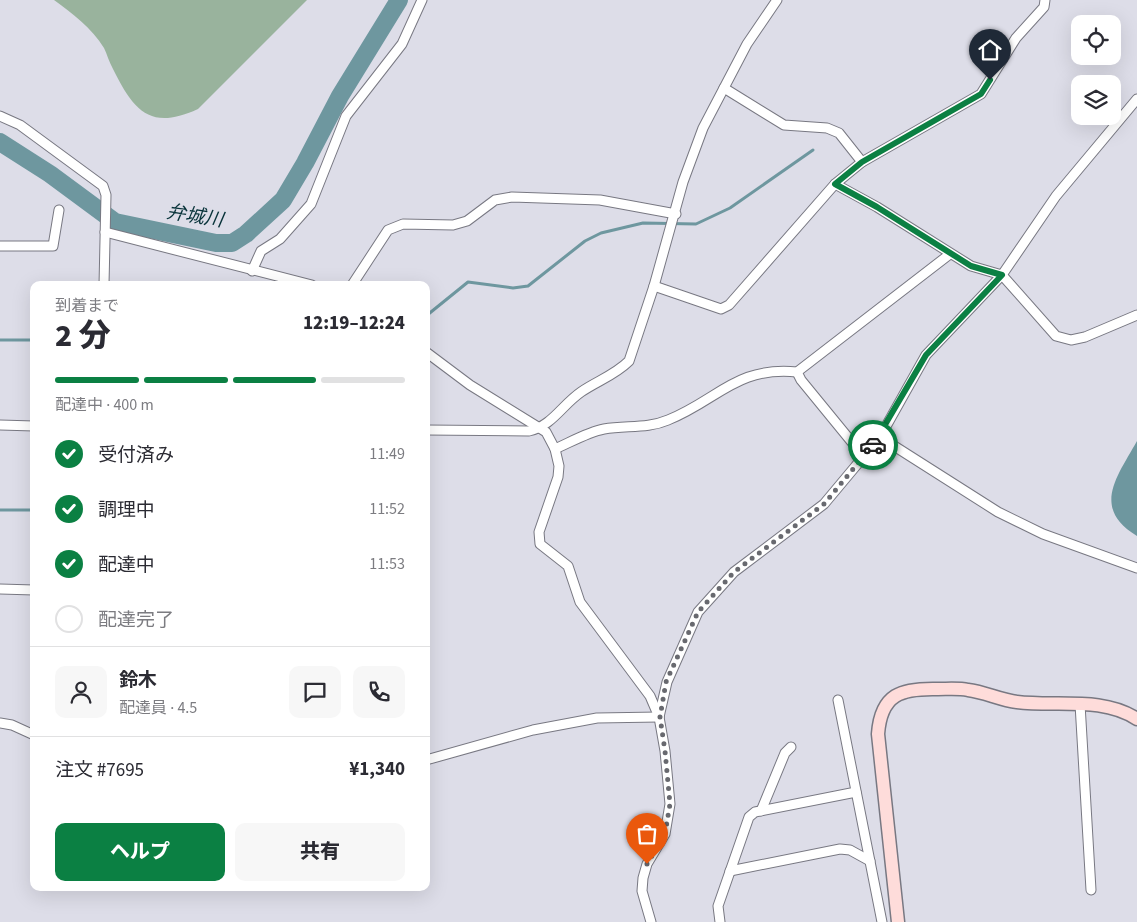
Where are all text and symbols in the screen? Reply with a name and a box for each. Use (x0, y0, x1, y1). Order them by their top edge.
map controls (1071, 15, 1121, 125)
button: locate (1071, 15, 1121, 65)
pin (969, 29, 1011, 80)
icon: home (976, 36, 1004, 64)
button: layers (1071, 75, 1121, 125)
water label: 弁城川 (164, 199, 227, 235)
text: 到着まで (55, 295, 119, 317)
text: 12:19–12:24 (303, 310, 405, 337)
text: 2 分 (55, 313, 111, 359)
text: 配達中 · 400 m (55, 394, 154, 416)
courier (848, 420, 898, 470)
icon: car (859, 431, 887, 459)
icon: check (55, 440, 83, 468)
text: 受付済み (98, 442, 174, 469)
text: 11:49 (369, 443, 405, 465)
icon: check (55, 495, 83, 523)
text: 調理中 (98, 497, 155, 524)
text: 11:52 (369, 498, 405, 520)
icon: check (55, 550, 83, 578)
text: 配達中 (98, 552, 155, 579)
text: 11:53 (369, 553, 405, 575)
text: 配達完了 (98, 607, 174, 634)
button: person (55, 666, 107, 718)
button: chat (289, 666, 341, 718)
button: phone (353, 666, 405, 718)
text: 鈴木 (119, 667, 157, 694)
text: 配達員 · 4.5 (119, 697, 197, 719)
text: ¥1,340 (349, 756, 405, 783)
text: 注文 #7695 (55, 757, 144, 784)
pin (626, 813, 668, 864)
icon: bag (633, 820, 661, 848)
button: ヘルプ (55, 823, 225, 881)
button: 共有 (235, 823, 405, 881)

